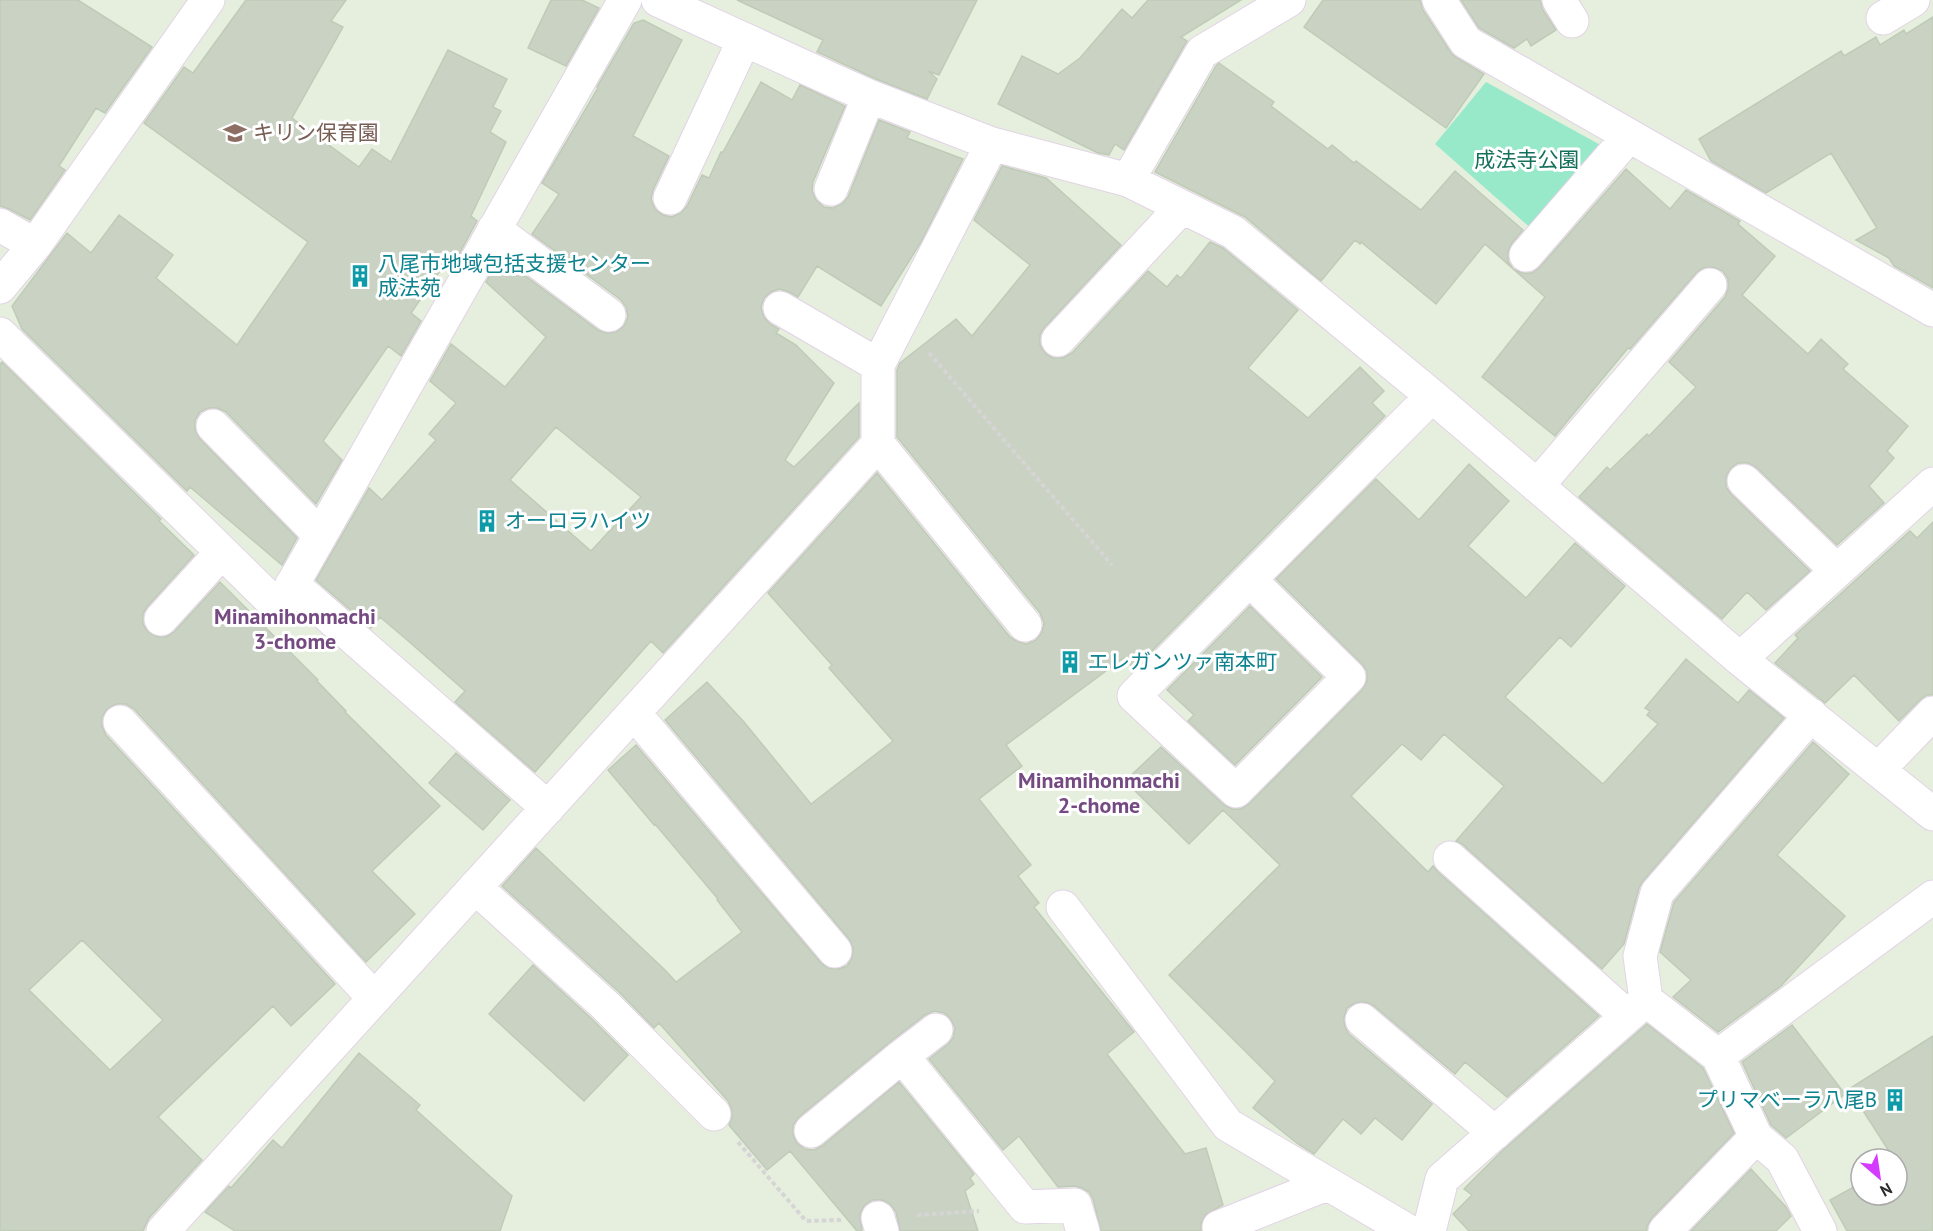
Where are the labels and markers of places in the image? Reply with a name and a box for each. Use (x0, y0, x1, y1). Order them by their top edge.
place label: キリン保育園 (253, 119, 379, 146)
school or university icon: キリン保育園 (222, 120, 248, 146)
place label: 八尾市地域包括支援センター 成法苑 (378, 250, 651, 301)
building icon: 八尾市地域包括支援センター 成法苑 (347, 263, 373, 289)
place label: オーロラハイツ (505, 507, 651, 534)
building icon: オーロラハイツ (474, 508, 500, 534)
place label: エレガンツァ南本町 (1088, 648, 1277, 675)
building icon: エレガンツァ南本町 (1057, 649, 1083, 675)
place label: プリマベーラ八尾B (1697, 1086, 1877, 1113)
building icon: プリマベーラ八尾B (1882, 1087, 1908, 1113)

